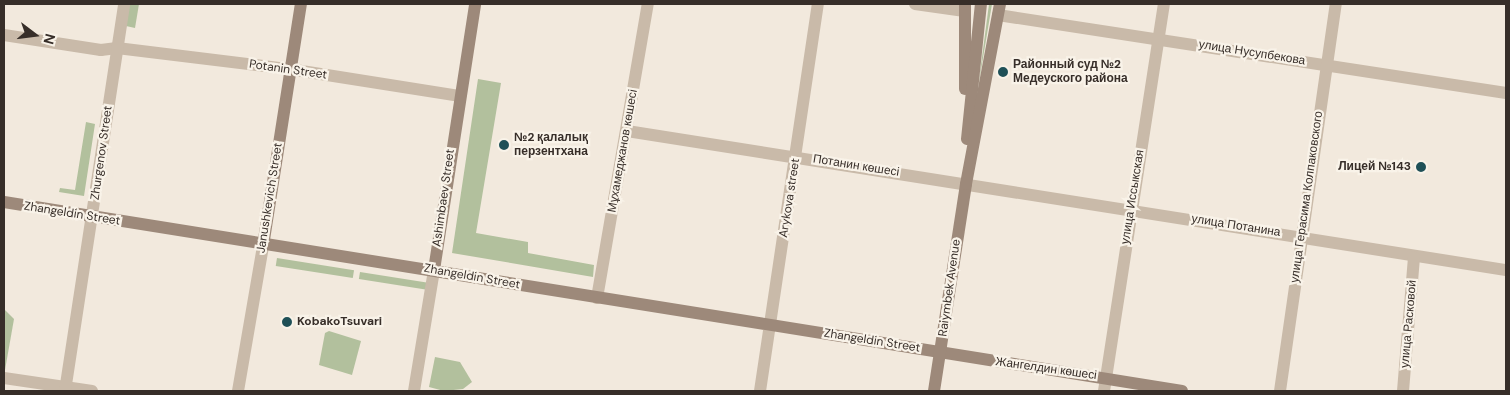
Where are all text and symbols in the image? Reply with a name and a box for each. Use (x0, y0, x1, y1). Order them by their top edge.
north arrow (10, 10, 60, 60)
text: N (39, 32, 60, 46)
street label: улица Нусупбекова (1198, 37, 1306, 69)
street label: Potanin Street (248, 57, 328, 83)
place label: Районный суд №2 Медеуского района (1013, 58, 1128, 86)
marker: Районный суд №2 Медеуского района (997, 66, 1009, 78)
street label: Мұхамеджанов көшесі (605, 88, 641, 214)
street label: Zhurgenov Street (88, 105, 116, 201)
street label: улица Герасима Колпаковского (1288, 110, 1326, 284)
place label: №2 қалалық перзентхана (514, 131, 588, 159)
marker: №2 қалалық перзентхана (498, 139, 510, 151)
street label: Janushkevich Street (254, 142, 286, 254)
street label: Ashimbaev Street (430, 148, 458, 248)
street label: улица Иссыкская (1118, 149, 1148, 245)
street label: Потанин көшесі (812, 152, 900, 180)
street label: Arykova street (777, 157, 803, 239)
place label: Лицей №143 (1338, 160, 1411, 174)
marker: Лицей №143 (1415, 161, 1427, 173)
street label: Zhangeldin Street (23, 199, 121, 229)
street label: улица Потанина (1190, 212, 1282, 240)
street label: Raiymbek Avenue (936, 238, 964, 338)
street label: Zhangeldin Street (423, 261, 521, 293)
street label: улица Расковой (1398, 279, 1420, 369)
place label: KobakoTsuvari (297, 315, 382, 329)
marker: KobakoTsuvari (281, 316, 293, 328)
street label: Zhangeldin Street (823, 326, 921, 356)
street label: Жангелдин көшесі (994, 355, 1098, 383)

